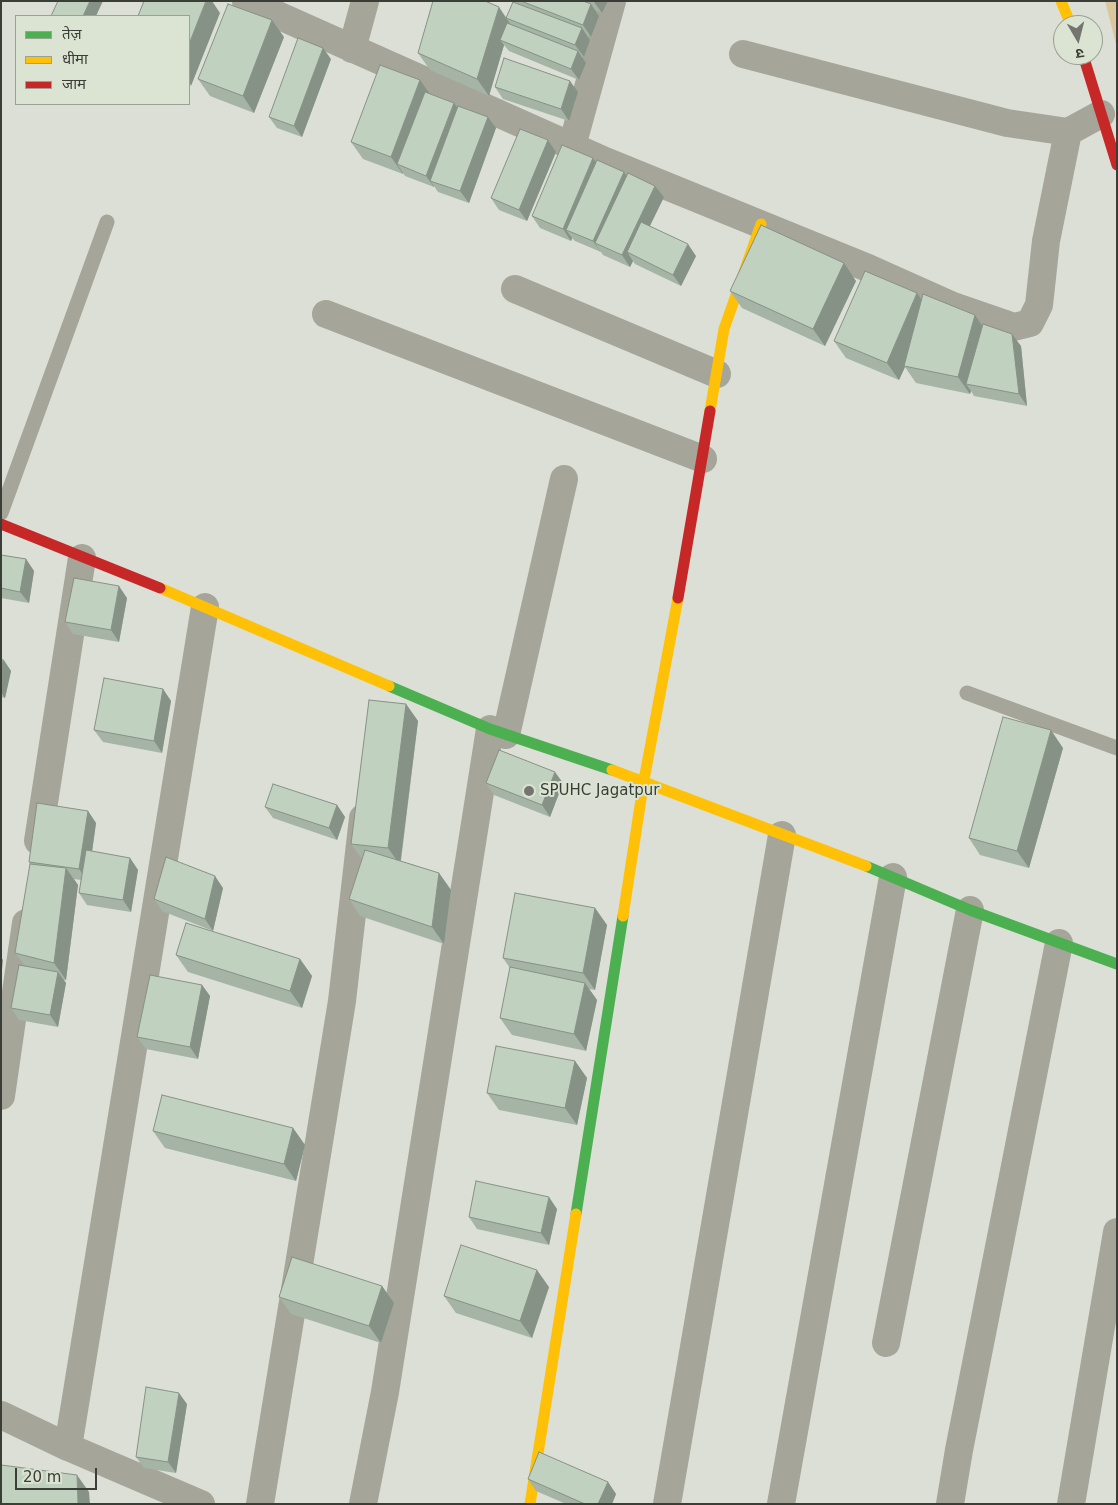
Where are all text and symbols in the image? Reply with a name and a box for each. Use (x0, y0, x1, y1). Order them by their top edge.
legend (15, 15, 190, 105)
north arrow (1053, 15, 1103, 65)
text: तेज़ (62, 25, 82, 43)
text: उ (1075, 45, 1085, 62)
text: धीमा (62, 50, 88, 68)
text: जाम (62, 75, 86, 93)
place label: SPUHC Jagatpur (540, 782, 659, 800)
marker: SPUHC Jagatpur (522, 784, 536, 798)
scale bar (18, 1458, 100, 1490)
text: 20 m (23, 1468, 61, 1486)

